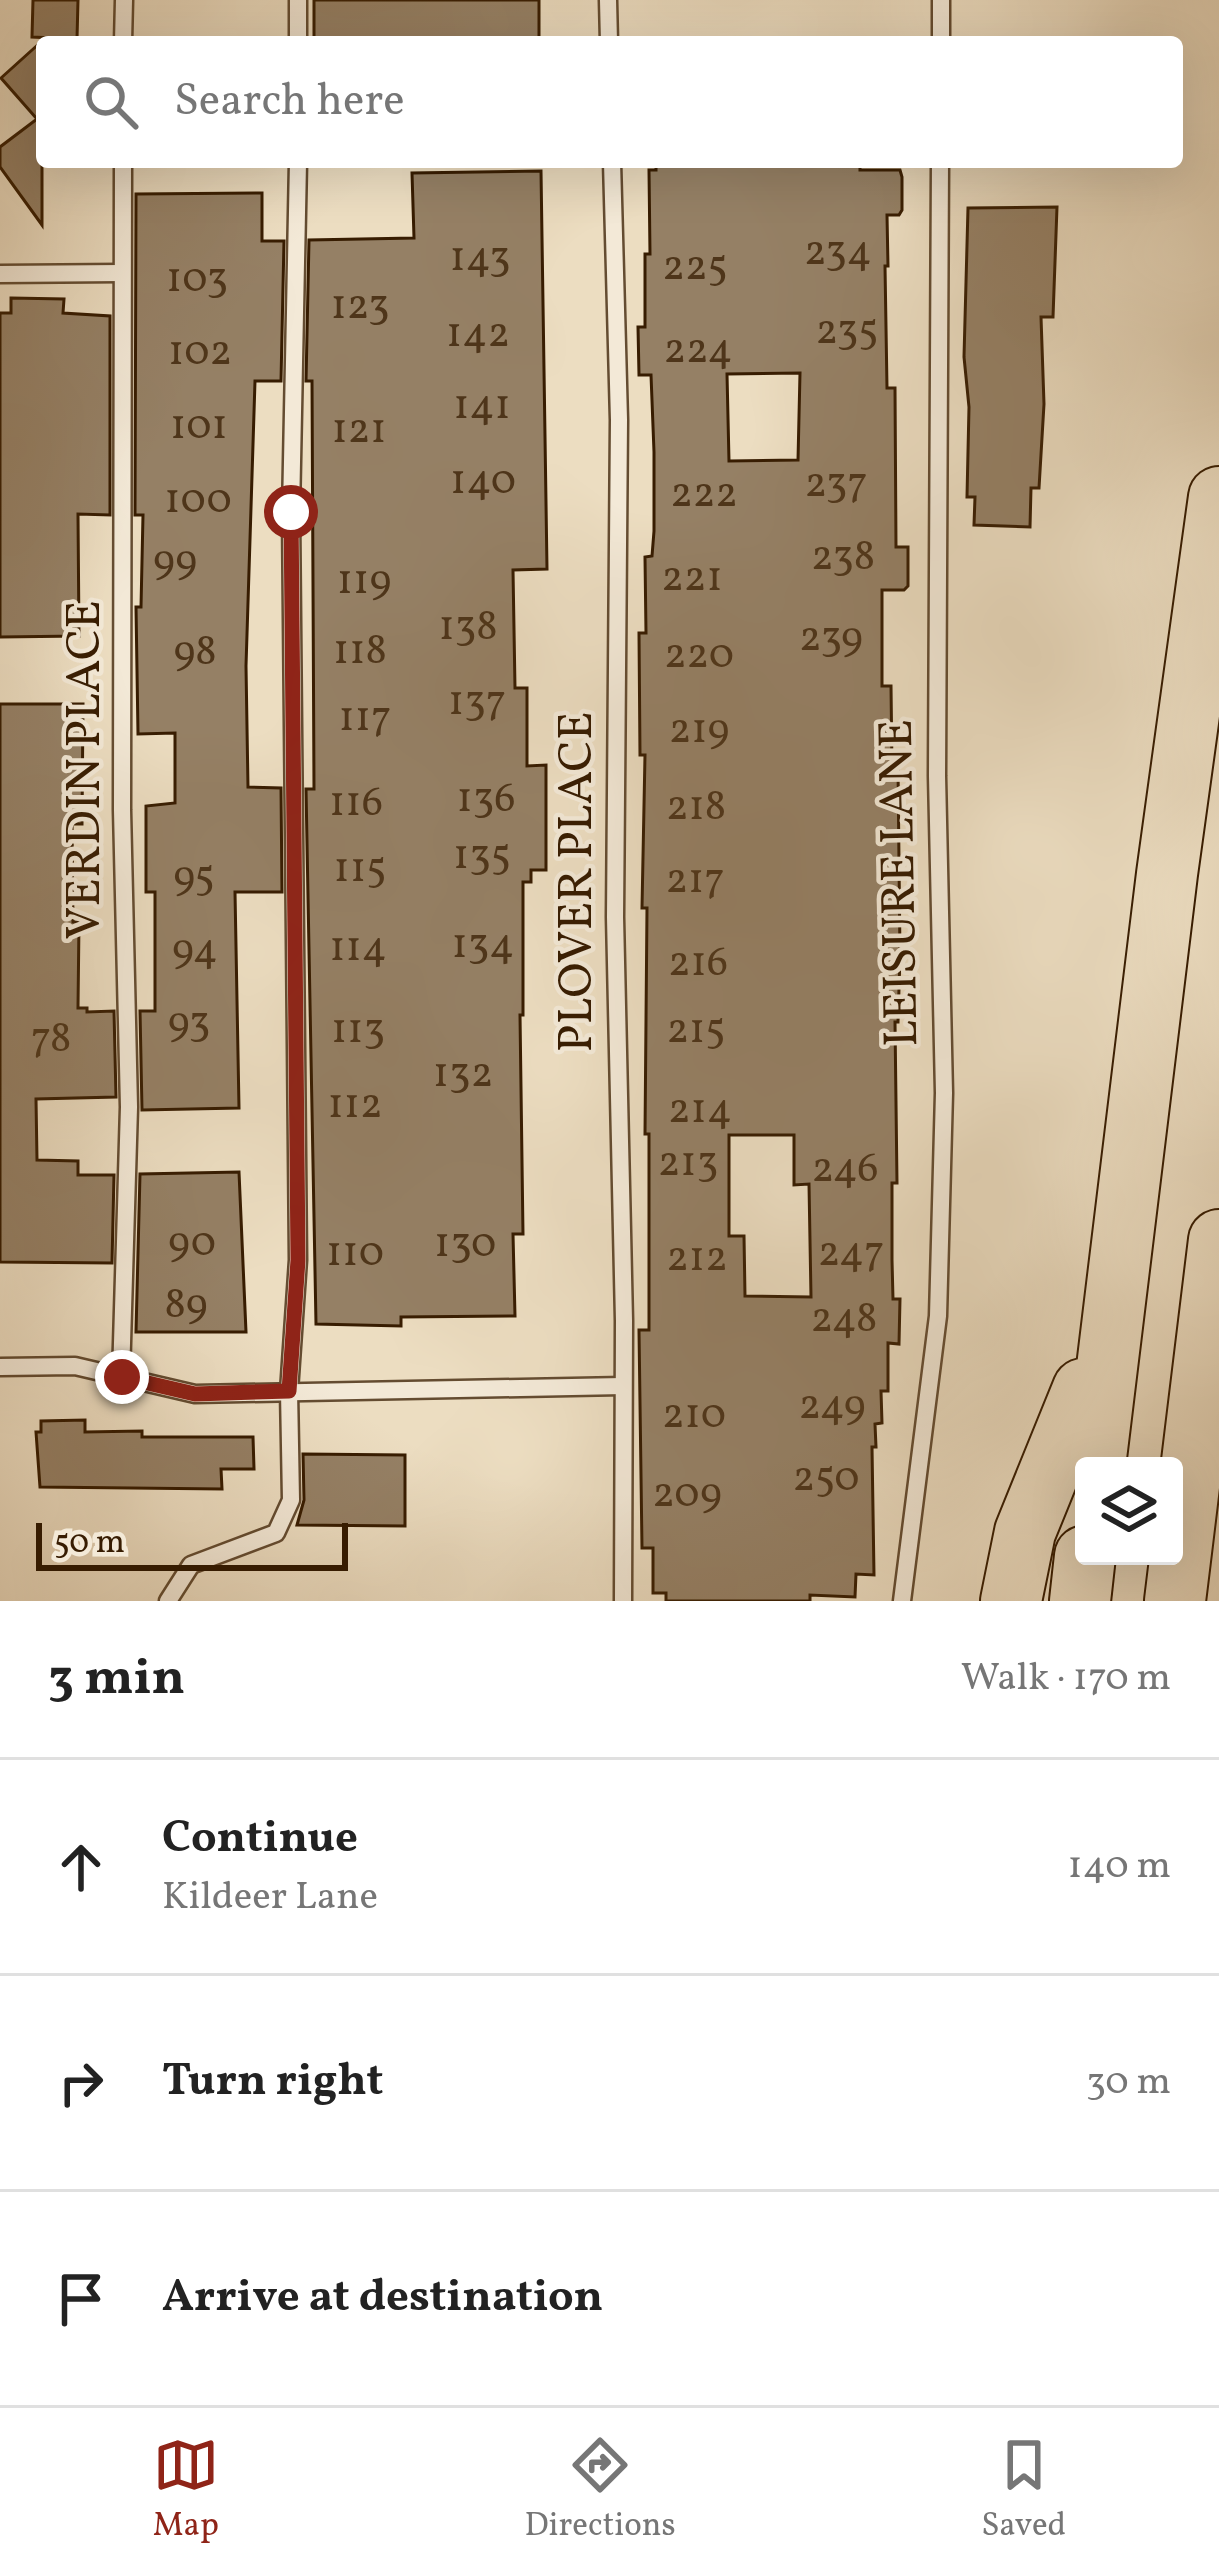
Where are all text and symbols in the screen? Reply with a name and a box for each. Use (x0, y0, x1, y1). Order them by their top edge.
search box (36, 36, 1183, 168)
icon: search (78, 69, 144, 135)
text: Search here (174, 71, 405, 134)
house number: 234 (804, 224, 872, 283)
house number: 143 (449, 230, 511, 289)
house number: 225 (662, 239, 728, 298)
house number: 103 (166, 251, 228, 310)
house number: 123 (330, 278, 390, 337)
house number: 235 (815, 303, 879, 362)
house number: 142 (446, 306, 510, 365)
house number: 224 (664, 322, 732, 381)
house number: 102 (168, 324, 232, 383)
house number: 141 (453, 378, 511, 437)
house number: 101 (170, 398, 228, 457)
house number: 121 (331, 402, 387, 461)
house number: 140 (450, 453, 516, 512)
house number: 237 (804, 456, 868, 515)
house number: 222 (670, 466, 738, 525)
house number: 100 (164, 472, 232, 531)
route start (264, 485, 318, 539)
house number: 238 (811, 529, 875, 588)
house number: 99 (153, 533, 197, 592)
house number: 221 (661, 550, 723, 609)
house number: 119 (337, 553, 391, 612)
house number: 138 (438, 599, 498, 658)
street label: VERDIN PLACE (53, 600, 120, 940)
house number: 239 (799, 610, 863, 669)
house number: 118 (333, 623, 387, 682)
house number: 98 (173, 624, 217, 683)
house number: 220 (664, 627, 734, 686)
house number: 137 (448, 674, 506, 733)
house number: 117 (339, 690, 391, 749)
house number: 219 (669, 702, 729, 761)
street label: PLOVER PLACE (545, 712, 612, 1053)
street label: LEISURE LANE (865, 718, 937, 1048)
house number: 136 (456, 771, 516, 830)
house number: 116 (329, 775, 383, 834)
house number: 218 (666, 779, 726, 838)
house number: 135 (453, 828, 511, 887)
house number: 115 (334, 841, 386, 900)
house number: 95 (173, 849, 215, 908)
house number: 217 (665, 852, 725, 911)
house number: 134 (452, 917, 514, 976)
house number: 114 (329, 920, 387, 979)
house number: 94 (172, 922, 218, 981)
house number: 216 (668, 935, 728, 994)
house number: 93 (168, 995, 210, 1054)
house number: 113 (331, 1002, 385, 1061)
house number: 215 (666, 1002, 726, 1061)
house number: 78 (31, 1011, 71, 1070)
house number: 132 (433, 1046, 493, 1105)
house number: 112 (327, 1077, 383, 1136)
house number: 214 (668, 1082, 732, 1141)
house number: 213 (658, 1135, 718, 1194)
house number: 246 (811, 1141, 879, 1200)
house number: 90 (168, 1215, 216, 1274)
house number: 130 (434, 1216, 496, 1275)
house number: 110 (326, 1225, 384, 1284)
house number: 247 (818, 1225, 884, 1284)
house number: 212 (666, 1230, 728, 1289)
house number: 89 (164, 1277, 208, 1336)
house number: 248 (811, 1291, 877, 1350)
route end (95, 1350, 149, 1404)
house number: 249 (799, 1378, 865, 1437)
house number: 210 (662, 1387, 726, 1446)
house number: 250 (792, 1450, 860, 1509)
map controls (1075, 1457, 1183, 1565)
button: layers (1075, 1457, 1183, 1565)
house number: 209 (652, 1466, 722, 1525)
scale bar (36, 1517, 348, 1570)
text: 50 m (54, 1521, 125, 1567)
text: 3 min (48, 1644, 185, 1715)
text: Walk · 170 m (961, 1652, 1171, 1706)
text: Continue (162, 1808, 358, 1871)
icon: ahead (48, 1834, 114, 1900)
text: 140 m (1068, 1840, 1171, 1894)
text: Kildeer Lane (162, 1871, 378, 1925)
icon: right (48, 2050, 114, 2116)
text: Turn right (162, 2051, 383, 2114)
text: 30 m (1086, 2056, 1171, 2110)
icon: arrive (48, 2266, 114, 2332)
text: Arrive at destination (162, 2267, 603, 2330)
tab: Map (153, 2432, 219, 2550)
tab: Directions (524, 2432, 676, 2550)
tab: Saved (981, 2432, 1066, 2550)

